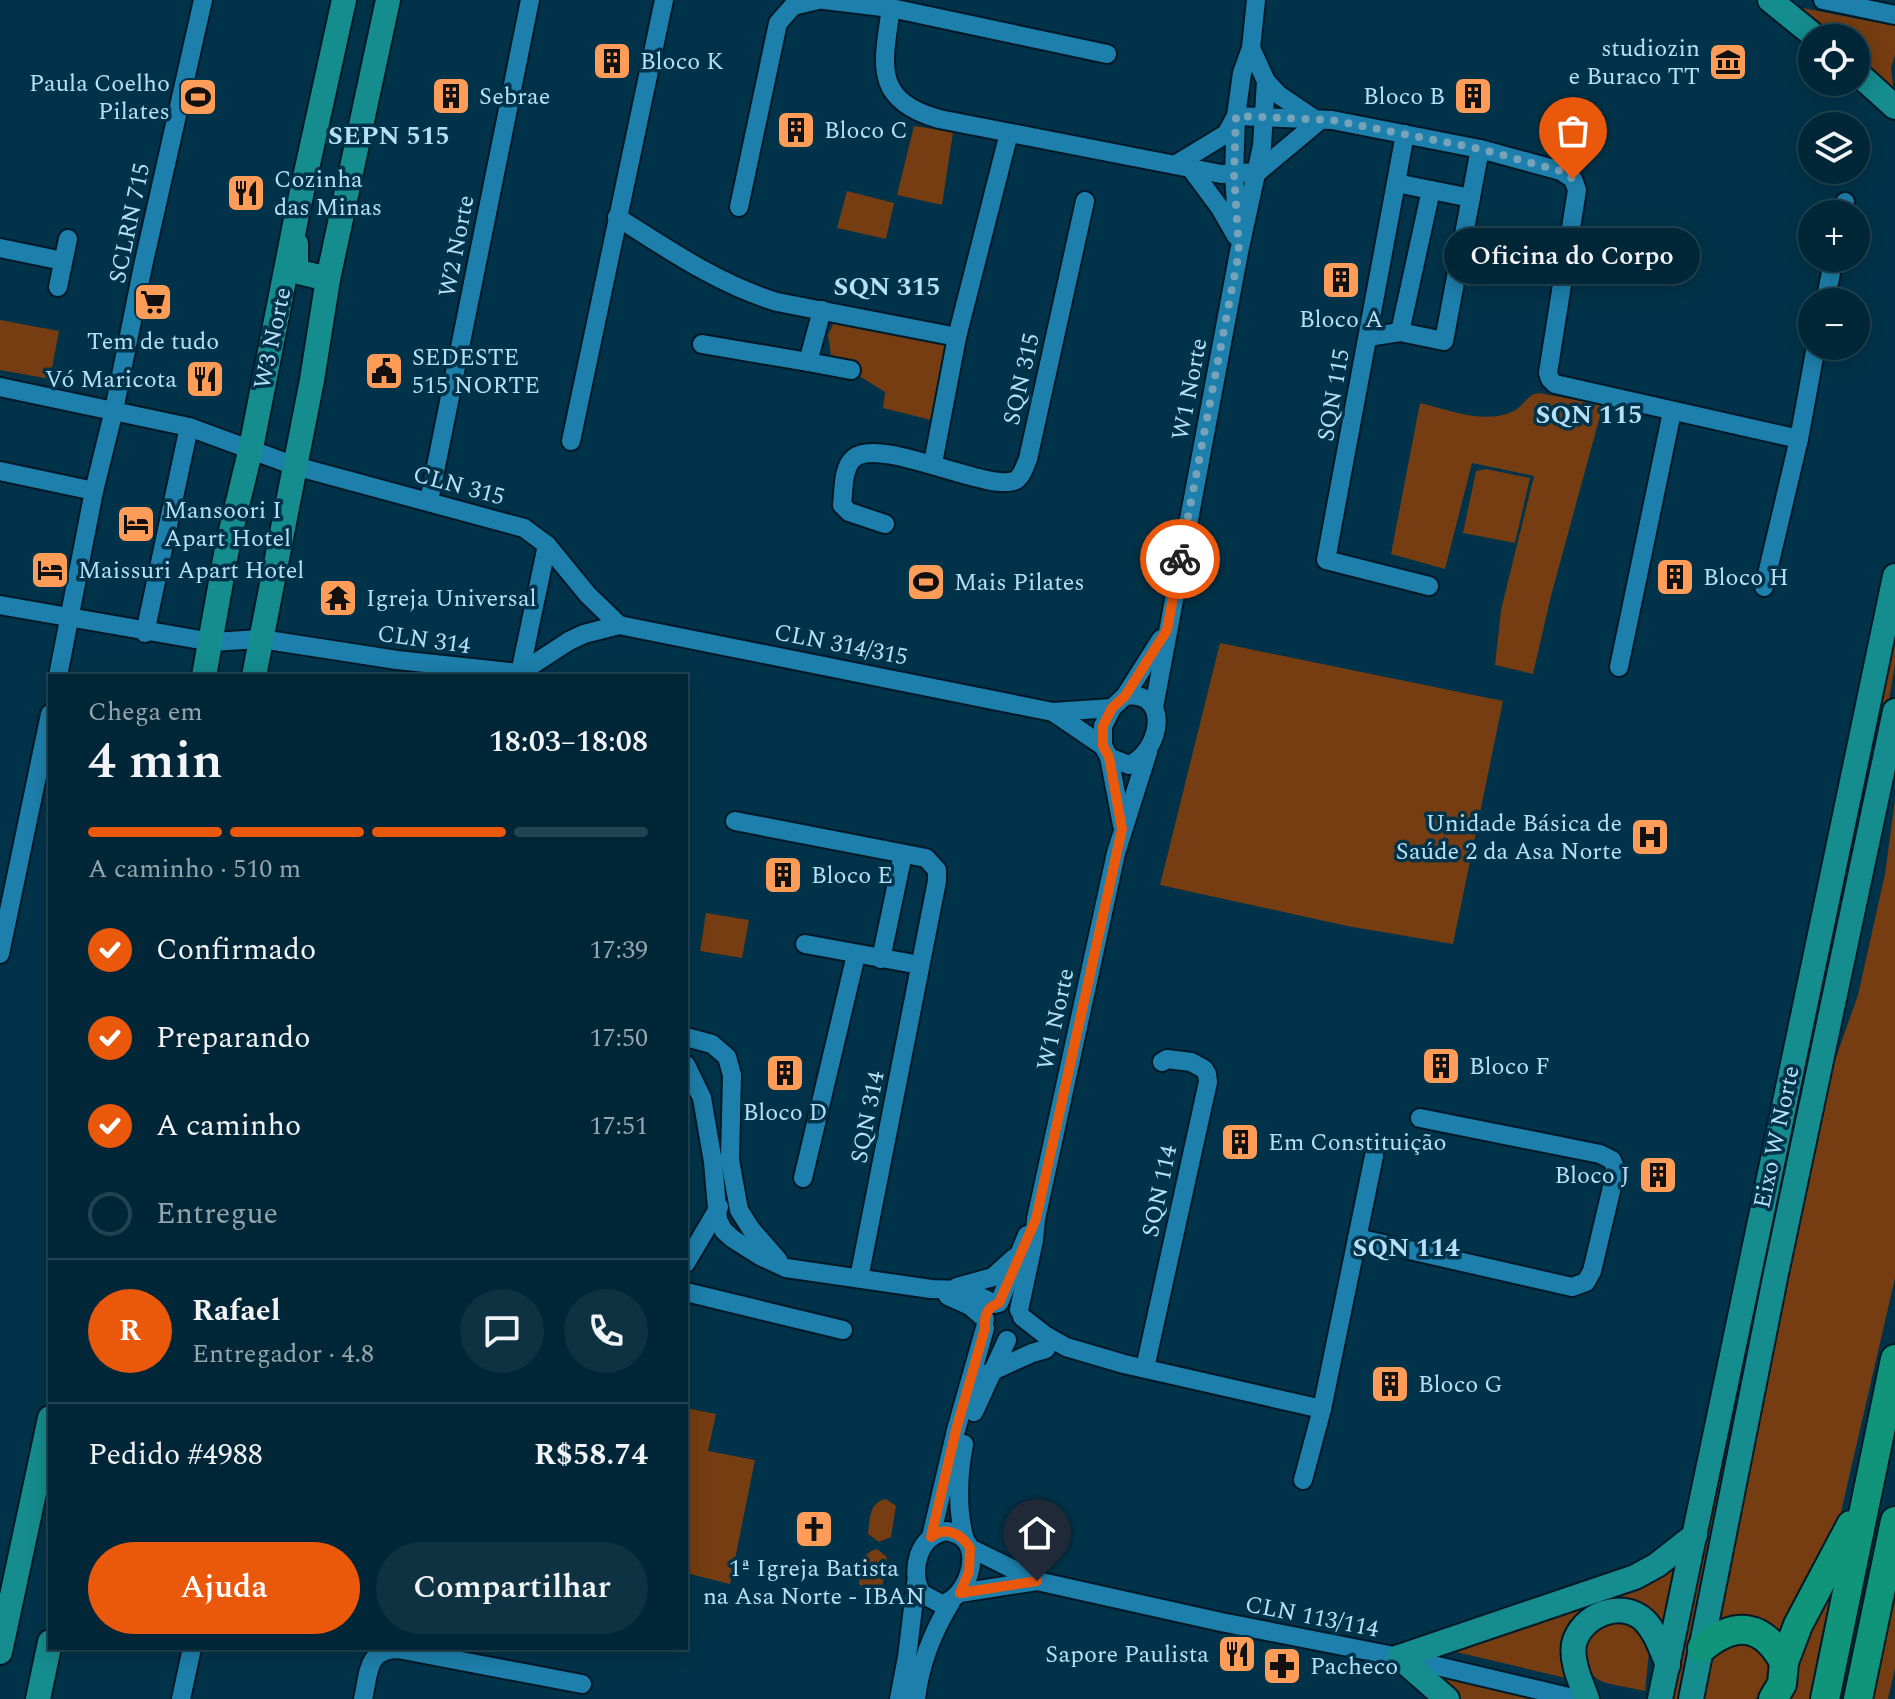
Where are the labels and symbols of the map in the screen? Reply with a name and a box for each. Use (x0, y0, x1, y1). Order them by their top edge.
place label: studiozin e Buraco TT (1569, 31, 1700, 95)
building icon: Bloco K (591, 40, 633, 82)
museum icon: studiozin e Buraco TT (1707, 41, 1749, 83)
place label: Bloco K (640, 44, 723, 80)
place label: Paula Coelho Pilates (29, 66, 170, 130)
building icon: Sebrae (430, 75, 472, 117)
building icon: Bloco B (1452, 75, 1494, 117)
sports icon: Paula Coelho Pilates (177, 76, 219, 118)
place label: Sebrae (479, 79, 550, 115)
place label: Bloco B (1363, 79, 1445, 115)
pin (1539, 97, 1607, 179)
building icon: Bloco C (775, 109, 817, 151)
place label: Bloco C (824, 113, 908, 149)
district label: SEPN 515 (328, 116, 450, 156)
street label: SCLRN 715 (100, 160, 160, 287)
place label: Cozinha das Minas (274, 162, 382, 226)
restaurant icon: Cozinha das Minas (225, 172, 267, 214)
street label: W2 Norte (429, 192, 485, 300)
callout: Oficina do Corpo (1445, 227, 1701, 283)
building icon: Bloco A (1320, 259, 1362, 301)
district label: SQN 315 (833, 267, 941, 307)
supermarket icon: Tem de tudo (132, 281, 174, 323)
street label: W3 Norte (245, 284, 301, 392)
place label: Bloco A (1299, 302, 1383, 338)
place label: Tem de tudo (87, 324, 219, 360)
street label: SQN 315 (994, 330, 1050, 429)
street label: W1 Norte (1162, 335, 1218, 443)
place label: SEDESTE 515 NORTE (412, 340, 540, 404)
street label: SQN 115 (1308, 346, 1360, 444)
public building icon: SEDESTE 515 NORTE (363, 350, 405, 392)
restaurant icon: Vó Maricota (184, 358, 226, 400)
place label: Vó Maricota (45, 362, 177, 398)
district label: SQN 115 (1535, 395, 1643, 435)
street label: CLN 315 (409, 456, 509, 515)
place label: Mansoori I Apart Hotel (164, 493, 291, 557)
hotel icon: Mansoori I Apart Hotel (115, 503, 157, 545)
courier (1140, 519, 1220, 599)
hotel icon: Maissuri Apart Hotel (29, 549, 71, 591)
place label: Maissuri Apart Hotel (78, 553, 304, 589)
building icon: Bloco H (1654, 556, 1696, 598)
place label: Bloco H (1703, 560, 1789, 596)
sports icon: Mais Pilates (905, 561, 947, 603)
place label: Mais Pilates (954, 565, 1085, 601)
temple icon: Igreja Universal (317, 577, 359, 619)
place label: Igreja Universal (366, 581, 537, 617)
street label: CLN 314/315 (771, 614, 911, 676)
street label: CLN 314 (375, 616, 473, 664)
place label: Unidade Básica de Saúde 2 da Asa Norte (1396, 806, 1622, 870)
hospital icon: Unidade Básica de Saúde 2 da Asa Norte (1629, 816, 1671, 858)
building icon: Bloco E (762, 854, 804, 896)
place label: Bloco E (811, 858, 893, 894)
street label: W1 Norte (1028, 965, 1084, 1073)
building icon: Bloco F (1420, 1045, 1462, 1087)
place label: Bloco F (1469, 1049, 1550, 1085)
building icon: Bloco D (764, 1052, 806, 1094)
street label: Eixo W Norte (1744, 1062, 1810, 1212)
street label: SQN 314 (841, 1068, 895, 1166)
place label: Bloco D (743, 1095, 827, 1131)
building icon: Em Constituição (1219, 1121, 1261, 1163)
place label: Em Constituição (1268, 1125, 1446, 1161)
street label: SQN 114 (1133, 1142, 1187, 1241)
building icon: Bloco J (1637, 1154, 1679, 1196)
place label: Bloco J (1554, 1158, 1630, 1194)
district label: SQN 114 (1352, 1228, 1460, 1268)
building icon: Bloco G (1369, 1363, 1411, 1405)
place label: Bloco G (1418, 1367, 1503, 1403)
pin (1003, 1499, 1071, 1581)
church icon: 1ª Igreja Batista na Asa Norte - IBAN (793, 1508, 835, 1550)
place label: 1ª Igreja Batista na Asa Norte - IBAN (703, 1551, 925, 1615)
street label: CLN 113/114 (1242, 1586, 1382, 1648)
restaurant icon: Sapore Paulista (1216, 1633, 1258, 1675)
place label: Sapore Paulista (1045, 1637, 1209, 1673)
pharmacy icon: Pacheco (1261, 1645, 1303, 1687)
place label: Pacheco (1310, 1649, 1398, 1685)

